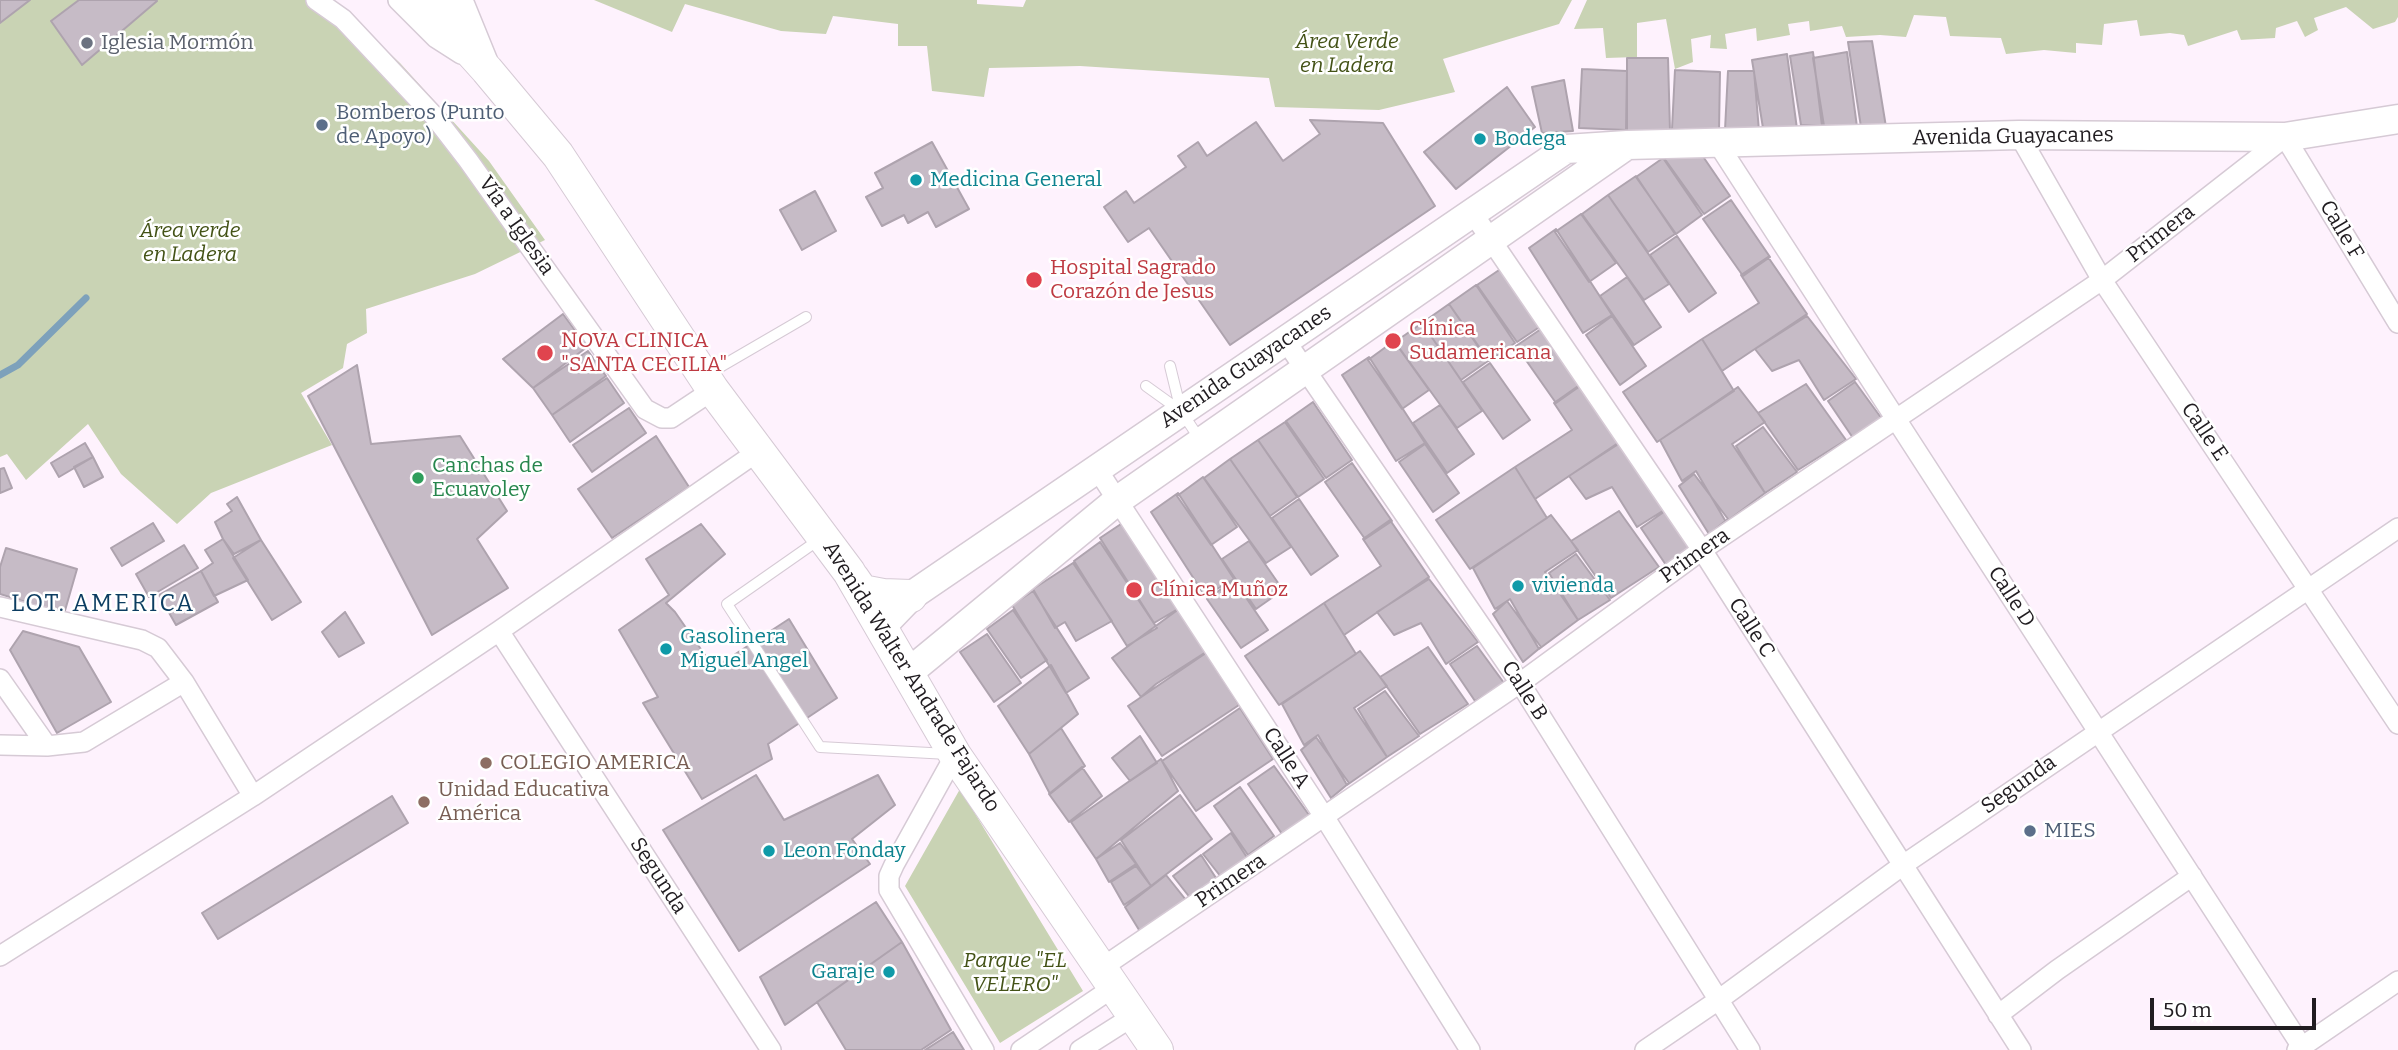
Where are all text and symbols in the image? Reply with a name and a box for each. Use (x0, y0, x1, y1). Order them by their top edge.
park label: Área Verde en Ladera (1295, 29, 1399, 79)
place label: Iglesia Mormón (101, 30, 254, 56)
marker: Iglesia Mormón (79, 35, 95, 51)
place label: Bomberos (Punto de Apoyo) (336, 100, 505, 150)
marker: Bomberos (Punto de Apoyo) (314, 117, 330, 133)
street label: Avenida Guayacanes (1912, 123, 2114, 151)
place label: Bodega (1494, 126, 1566, 152)
marker: Bodega (1472, 131, 1488, 147)
place label: Medicina General (930, 167, 1102, 193)
street label: Vía a Iglesia (473, 172, 559, 280)
marker: Medicina General (908, 172, 924, 188)
street label: Calle F (2314, 196, 2368, 264)
street label: Primera (2122, 200, 2200, 268)
park label: Área verde en Ladera (140, 218, 240, 268)
place label: Hospital Sagrado Corazón de Jesus (1050, 255, 1216, 305)
marker: Hospital Sagrado Corazón de Jesus (1024, 270, 1044, 290)
street label: Avenida Guayacanes (1155, 300, 1337, 434)
place label: Clínica Sudamericana (1409, 316, 1551, 366)
place label: NOVA CLINICA "SANTA CECILIA" (561, 328, 727, 378)
marker: Clínica Sudamericana (1383, 331, 1403, 351)
marker: NOVA CLINICA "SANTA CECILIA" (535, 343, 555, 363)
street label: Calle E (2175, 398, 2233, 466)
place label: Canchas de Ecuavoley (432, 453, 543, 503)
marker: Canchas de Ecuavoley (410, 470, 426, 486)
street label: Primera (1655, 523, 1735, 589)
street label: Avenida Walter Andrade Fajardo (817, 537, 1005, 817)
street label: Calle D (1982, 562, 2040, 632)
place label: vivienda (1532, 573, 1614, 599)
place label: Clínica Muñoz (1150, 577, 1288, 603)
marker: vivienda (1510, 578, 1526, 594)
marker: Clínica Muñoz (1124, 580, 1144, 600)
district label: LOT. AMERICA (12, 590, 194, 618)
street label: Calle C (1722, 593, 1780, 663)
place label: Gasolinera Miguel Angel (680, 624, 808, 674)
marker: Gasolinera Miguel Angel (658, 641, 674, 657)
street label: Calle B (1495, 656, 1553, 726)
street label: Calle A (1257, 723, 1315, 793)
place label: COLEGIO AMERICA (500, 750, 690, 776)
street label: Segunda (1977, 750, 2061, 820)
marker: COLEGIO AMERICA (478, 755, 494, 771)
place label: Unidad Educativa América (438, 777, 609, 827)
marker: Unidad Educativa América (416, 794, 432, 810)
place label: MIES (2044, 818, 2096, 844)
marker: MIES (2022, 823, 2038, 839)
street label: Segunda (624, 833, 692, 919)
place label: Leon Fonday (783, 838, 906, 864)
marker: Leon Fonday (761, 843, 777, 859)
street label: Primera (1191, 848, 1271, 914)
park label: Parque "EL VELERO" (963, 948, 1067, 998)
place label: Garaje (811, 959, 875, 985)
marker: Garaje (881, 964, 897, 980)
scale bar (2153, 984, 2319, 1028)
text: 50 m (2163, 997, 2212, 1023)

